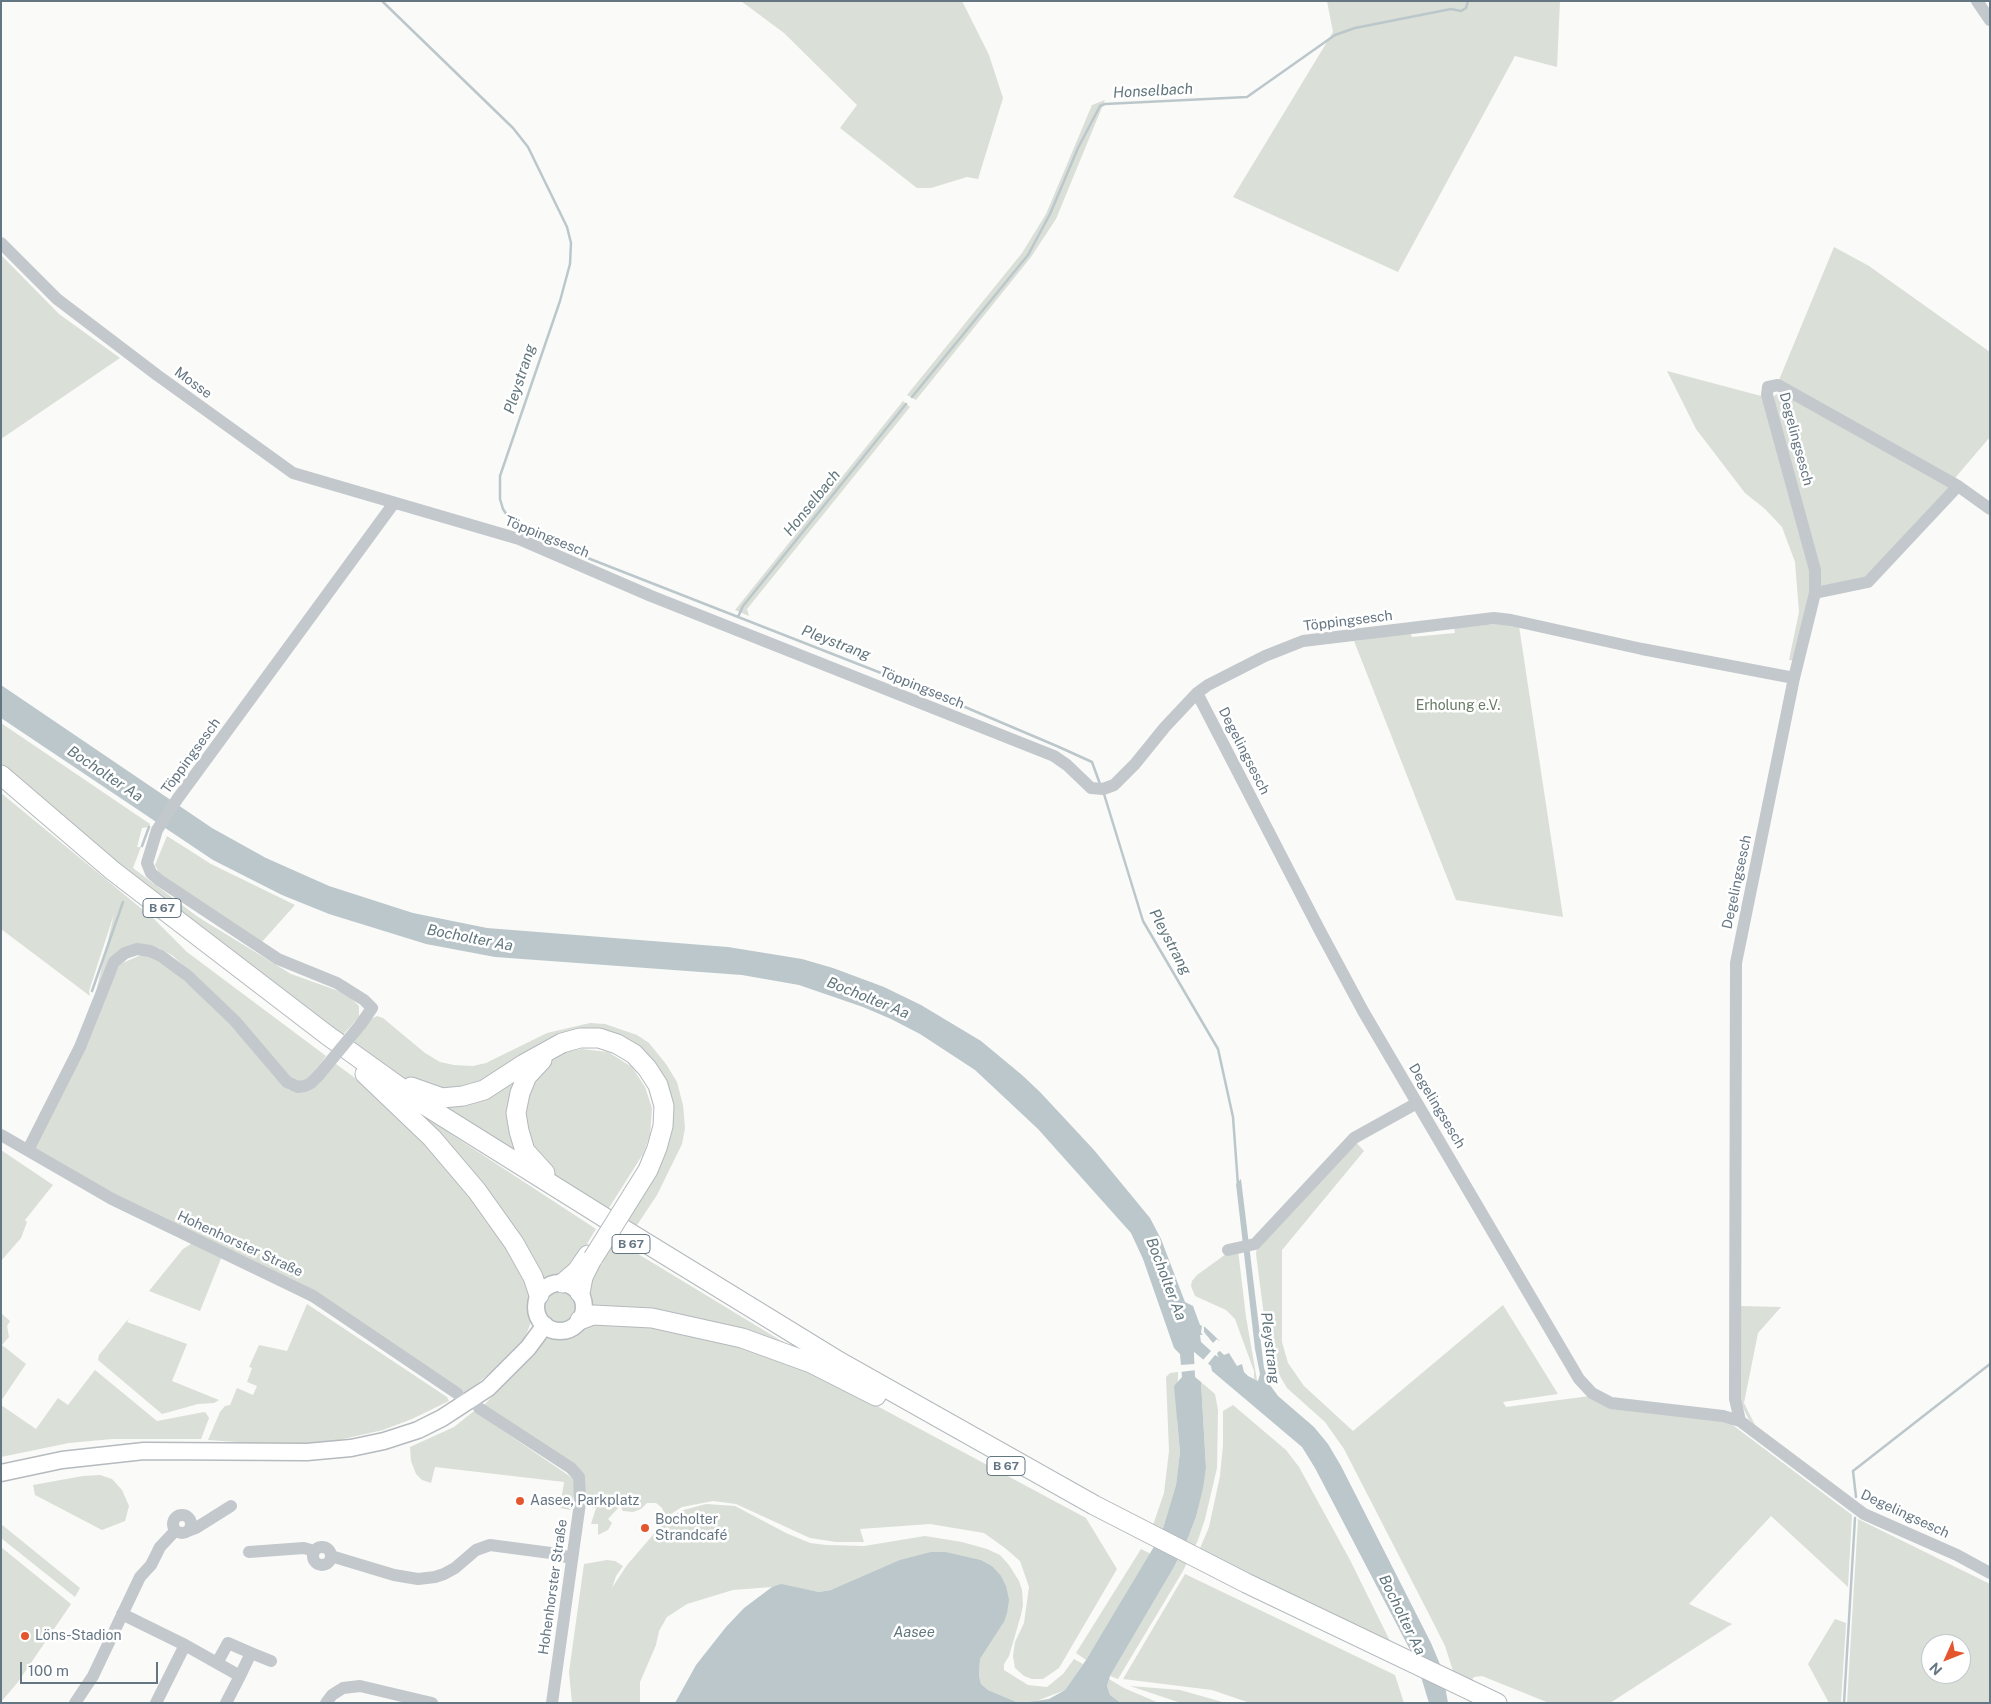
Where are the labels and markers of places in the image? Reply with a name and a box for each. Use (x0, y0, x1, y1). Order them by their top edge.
place label: Aasee, Parkplatz (530, 1493, 639, 1509)
marker: Aasee, Parkplatz (514, 1495, 526, 1507)
place label: Bocholter Strandcafé (655, 1512, 727, 1544)
marker: Bocholter Strandcafé (639, 1522, 651, 1534)
place label: Löns-Stadion (35, 1628, 121, 1644)
marker: Löns-Stadion (19, 1630, 31, 1642)

